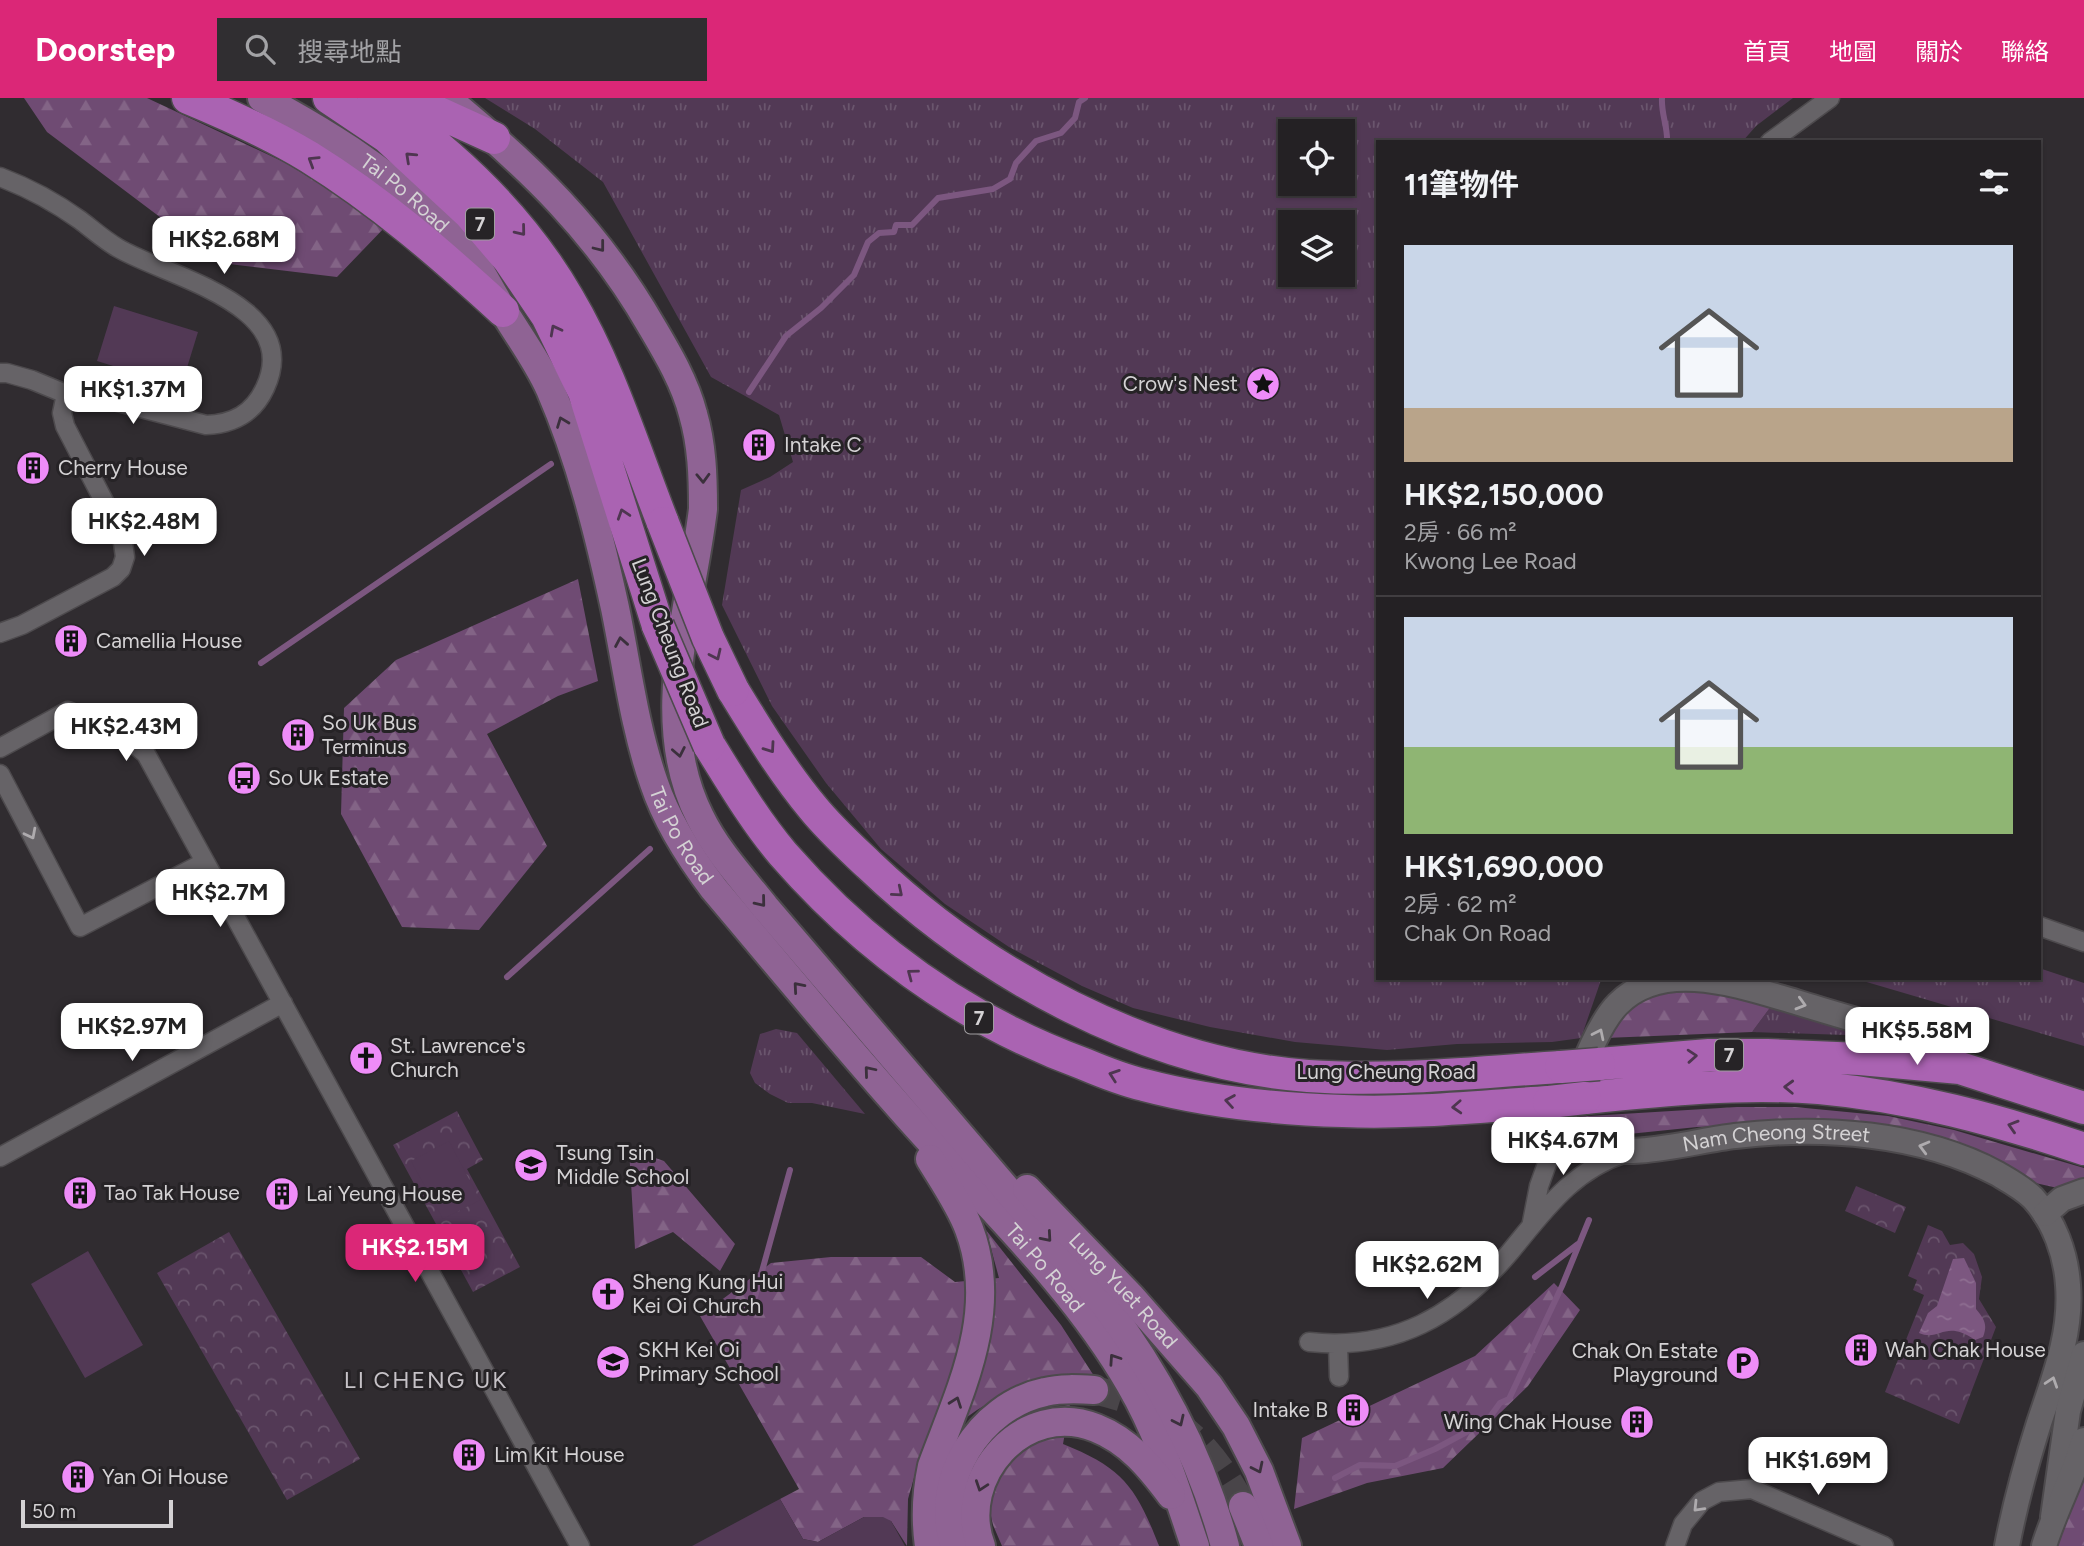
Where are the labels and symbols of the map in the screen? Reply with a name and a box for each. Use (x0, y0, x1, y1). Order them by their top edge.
street label: Tai Po Road (356, 148, 455, 237)
one-way arrow (405, 152, 418, 165)
one-way arrow (308, 156, 321, 169)
road number: 7 (466, 208, 494, 240)
pin: HK$2.68M (152, 216, 296, 276)
one-way arrow (513, 222, 525, 235)
one-way arrow (591, 240, 604, 252)
one-way arrow (549, 325, 563, 338)
place icon: Crow's Nest (1244, 365, 1282, 403)
pin: HK$1.37M (61, 366, 205, 426)
place label: Crow's Nest (1123, 371, 1238, 396)
one-way arrow (557, 417, 571, 429)
building icon: Intake C (740, 426, 778, 464)
place label: Intake C (784, 432, 862, 457)
building icon: Cherry House (14, 449, 52, 487)
place label: Cherry House (58, 455, 188, 480)
one-way arrow (695, 472, 710, 483)
pin: HK$2.48M (72, 498, 216, 558)
one-way arrow (617, 509, 631, 521)
street label: Lung Cheung Road (627, 555, 714, 731)
building icon: Camellia House (52, 622, 90, 660)
place label: Camellia House (96, 628, 242, 653)
one-way arrow (614, 636, 629, 648)
one-way arrow (708, 647, 722, 660)
pin: HK$2.43M (54, 704, 198, 763)
place label: So Uk Bus Terminus (322, 710, 417, 759)
building icon: So Uk Bus Terminus (279, 716, 317, 754)
one-way arrow (762, 740, 774, 753)
one-way arrow (671, 746, 686, 758)
bus stop icon: So Uk Estate (225, 759, 263, 797)
place label: So Uk Estate (268, 765, 389, 790)
street label: Tai Po Road (644, 783, 719, 889)
one-way arrow (23, 827, 37, 840)
pin: HK$2.7M (155, 870, 285, 929)
one-way arrow (890, 884, 903, 896)
one-way arrow (752, 894, 765, 906)
one-way arrow (907, 969, 920, 982)
one-way arrow (794, 983, 806, 996)
one-way arrow (1794, 995, 1806, 1010)
road number: 7 (965, 1002, 993, 1034)
pin: HK$2.97M (60, 1004, 204, 1063)
pin: HK$5.58M (1845, 1007, 1989, 1067)
one-way arrow (1591, 1029, 1605, 1041)
place label: St. Lawrence's Church (390, 1033, 525, 1082)
church icon: St. Lawrence's Church (347, 1039, 385, 1077)
road number: 7 (1715, 1040, 1743, 1071)
one-way arrow (1686, 1049, 1697, 1064)
street label: Lung Cheung Road (1296, 1059, 1476, 1084)
one-way arrow (865, 1067, 877, 1080)
one-way arrow (1109, 1069, 1121, 1083)
one-way arrow (1783, 1080, 1794, 1095)
one-way arrow (1224, 1094, 1236, 1109)
one-way arrow (1451, 1100, 1462, 1115)
pin: HK$4.67M (1491, 1118, 1635, 1177)
street label: Nam Cheong Street (1681, 1119, 1872, 1157)
one-way arrow (2007, 1120, 2019, 1135)
place label: Tsung Tsin Middle School (556, 1140, 689, 1189)
one-way arrow (1918, 1140, 1930, 1155)
school or university icon: Tsung Tsin Middle School (512, 1146, 550, 1184)
building icon: Tao Tak House (61, 1174, 99, 1212)
building icon: Lai Yeung House (263, 1175, 301, 1213)
place label: Tao Tak House (104, 1180, 240, 1205)
place label: Lai Yeung House (306, 1181, 462, 1206)
street label: Tai Po Road (1000, 1218, 1090, 1317)
pin: HK$2.15M (343, 1224, 487, 1284)
street label: Lung Yuet Road (1064, 1227, 1183, 1353)
one-way arrow (1039, 1228, 1051, 1241)
pin: HK$2.62M (1355, 1242, 1499, 1301)
place label: Sheng Kung Hui Kei Oi Church (632, 1269, 783, 1318)
church icon: Sheng Kung Hui Kei Oi Church (589, 1275, 627, 1313)
building icon: Wah Chak House (1842, 1331, 1880, 1369)
place label: SKH Kei Oi Primary School (638, 1337, 779, 1386)
place label: Wah Chak House (1885, 1337, 2046, 1362)
place label: Chak On Estate Playground (1572, 1338, 1718, 1387)
school or university icon: SKH Kei Oi Primary School (594, 1343, 632, 1381)
parking icon: Chak On Estate Playground (1724, 1344, 1762, 1382)
one-way arrow (1110, 1354, 1123, 1367)
district label: LI CHENG UK (344, 1366, 508, 1394)
one-way arrow (2044, 1376, 2059, 1388)
building icon: Intake B (1334, 1391, 1372, 1429)
one-way arrow (947, 1397, 961, 1409)
place label: Intake B (1253, 1397, 1328, 1422)
building icon: Wing Chak House (1618, 1403, 1656, 1441)
place label: Wing Chak House (1444, 1409, 1612, 1434)
one-way arrow (1170, 1414, 1184, 1426)
building icon: Lim Kit House (450, 1436, 488, 1474)
pin: HK$1.69M (1746, 1438, 1890, 1497)
place label: Lim Kit House (494, 1442, 625, 1467)
building icon: Yan Oi House (59, 1458, 97, 1496)
one-way arrow (1249, 1461, 1263, 1473)
place label: Yan Oi House (102, 1464, 228, 1489)
one-way arrow (975, 1479, 989, 1491)
scale bar (21, 1497, 173, 1529)
one-way arrow (1694, 1499, 1707, 1512)

